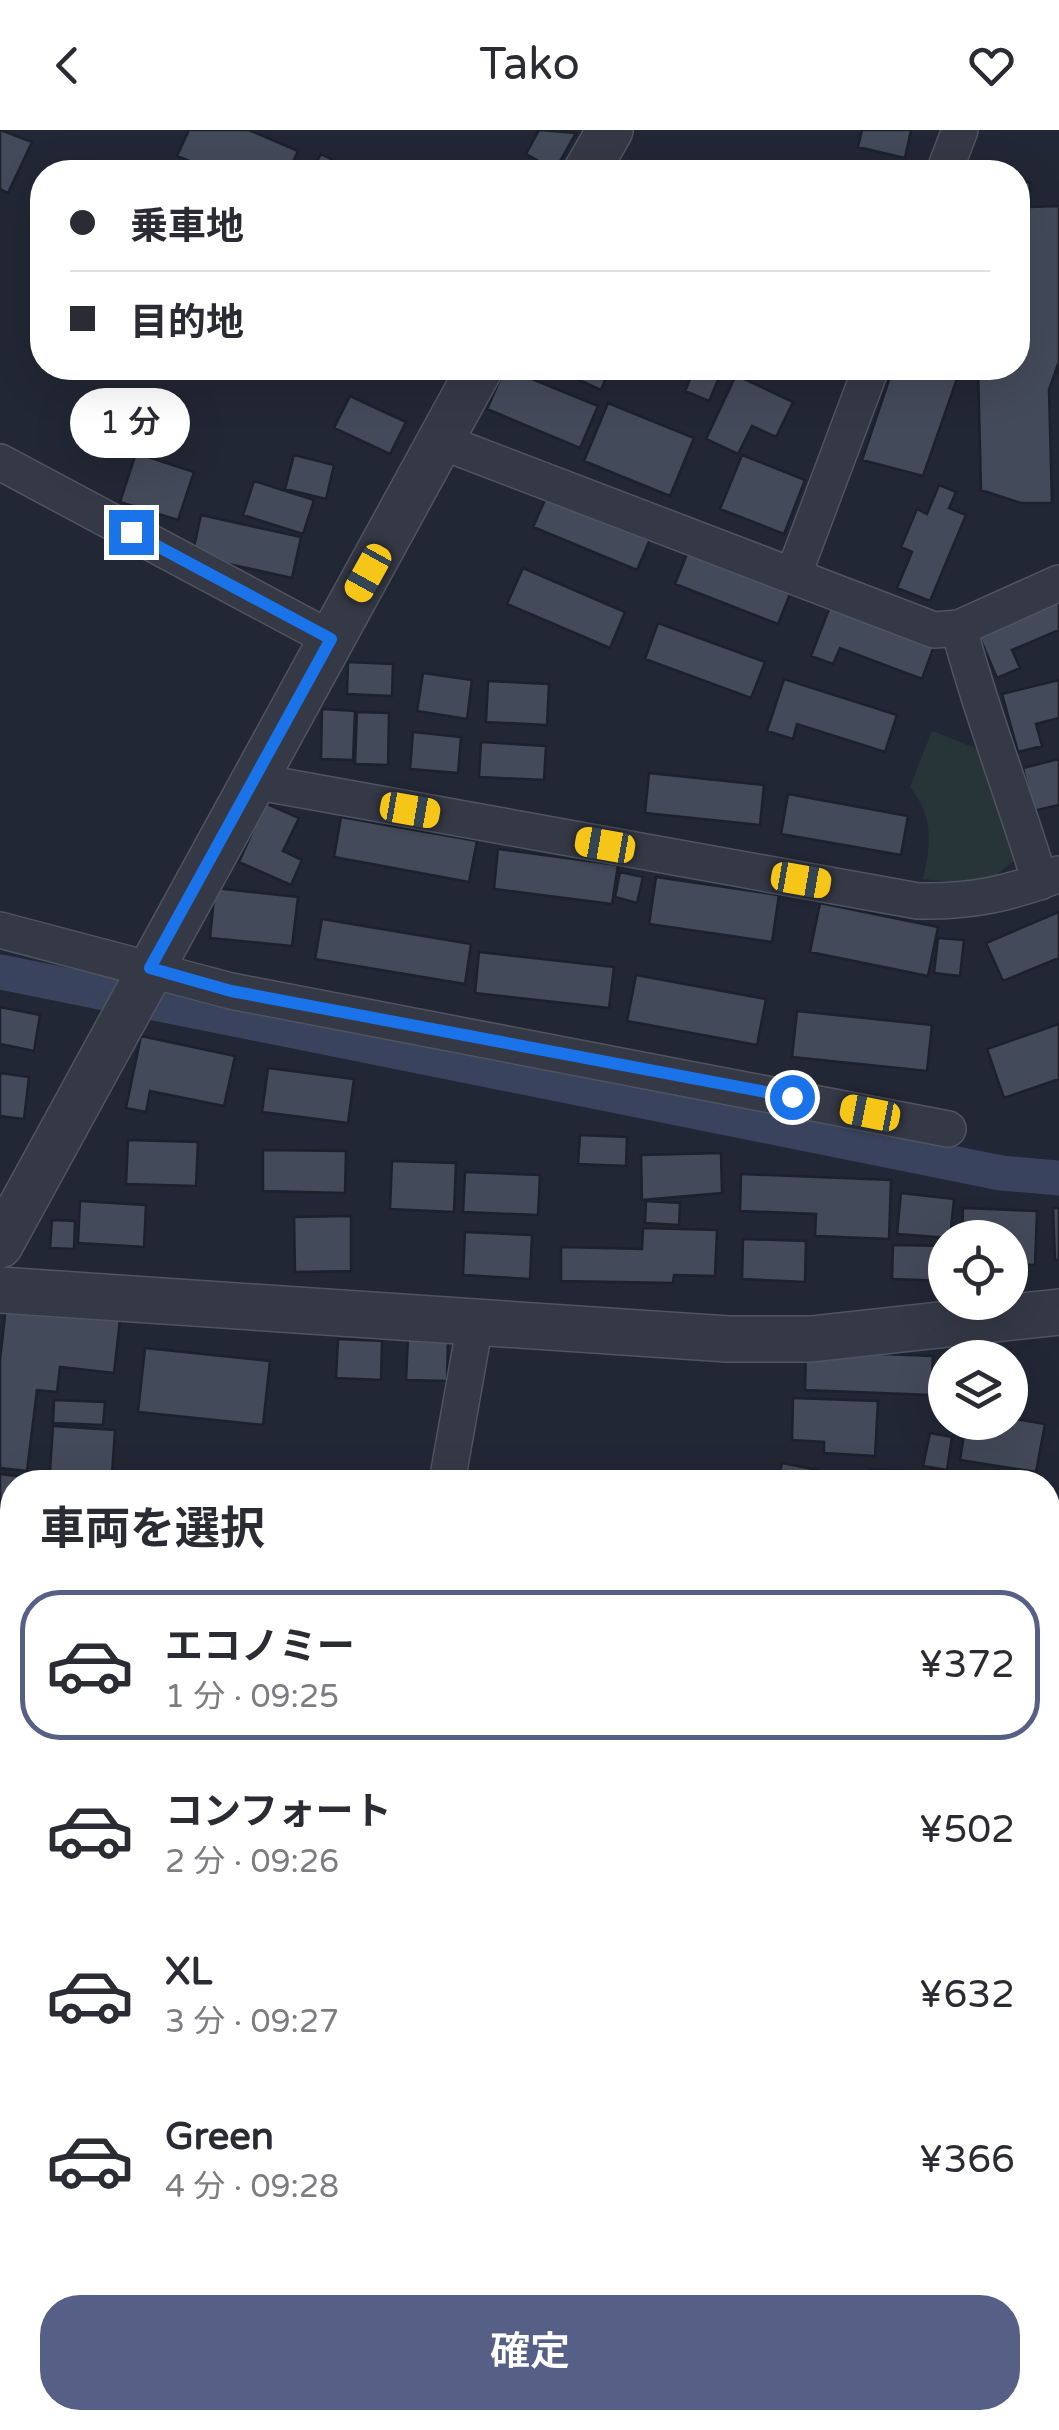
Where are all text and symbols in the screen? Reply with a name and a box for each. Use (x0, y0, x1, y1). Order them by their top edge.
icon: back (40, 38, 95, 93)
text: Tako (479, 38, 580, 92)
icon: heart (964, 38, 1019, 93)
text: 乗車地 (130, 204, 244, 250)
text: 目的地 (130, 300, 244, 346)
callout: 1 分 (71, 387, 191, 457)
text: 1 分 (100, 404, 160, 442)
route end (109, 510, 154, 555)
car (340, 539, 396, 607)
car (378, 790, 442, 830)
car (573, 825, 637, 865)
car (769, 860, 833, 900)
route start (770, 1075, 815, 1120)
car (838, 1093, 902, 1133)
map controls (928, 1220, 1028, 1440)
button: locate (928, 1220, 1028, 1320)
button: layers (928, 1340, 1028, 1440)
text: 車両を選択 (40, 1503, 265, 1557)
icon: car (45, 1620, 135, 1710)
text: エコノミー (165, 1624, 355, 1670)
text: ¥372 (918, 1642, 1015, 1688)
text: 1 分 · 09:25 (165, 1678, 339, 1716)
icon: car (45, 1785, 135, 1875)
text: コンフォート (165, 1789, 392, 1835)
text: ¥502 (918, 1807, 1015, 1853)
text: 2 分 · 09:26 (165, 1843, 339, 1881)
text: XL (165, 1949, 212, 1995)
icon: car (45, 1950, 135, 2040)
text: ¥632 (918, 1972, 1015, 2018)
text: 3 分 · 09:27 (165, 2003, 339, 2041)
text: Green (165, 2114, 274, 2160)
icon: car (45, 2115, 135, 2205)
text: ¥366 (918, 2137, 1015, 2183)
text: 4 分 · 09:28 (165, 2168, 339, 2206)
button: 確定 (40, 2295, 1020, 2410)

